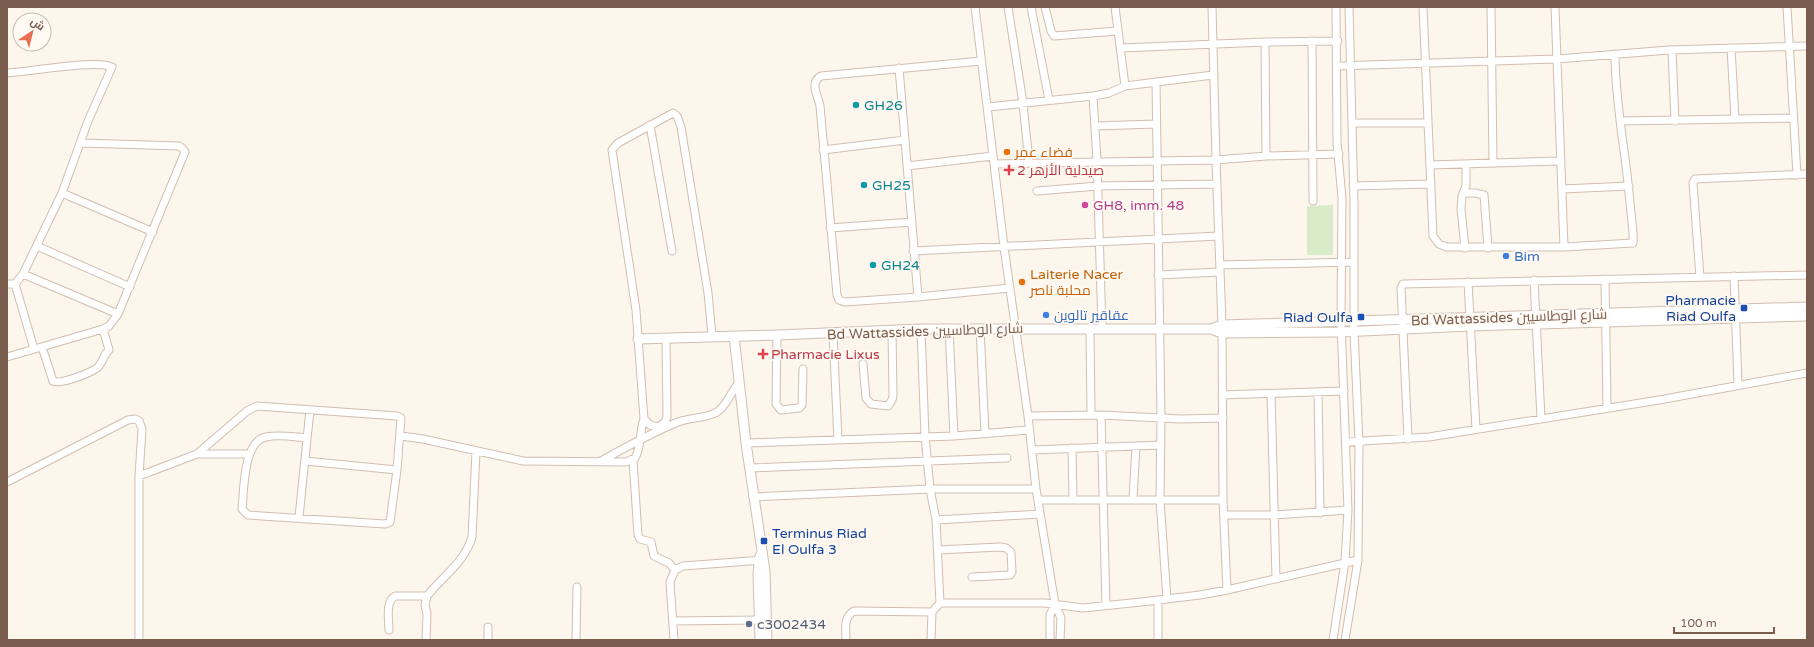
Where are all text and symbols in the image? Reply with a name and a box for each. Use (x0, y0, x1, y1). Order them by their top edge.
north arrow (12, 12, 52, 52)
text: ش (28, 15, 47, 34)
place label: GH26 (864, 97, 903, 114)
marker: GH26 (851, 100, 861, 110)
place label: فضاء عمر (1014, 144, 1073, 161)
marker: فضاء عمر (1002, 147, 1012, 157)
place label: صيدلية الأزهر 2 (1017, 162, 1104, 179)
marker: صيدلية الأزهر 2 (1004, 165, 1014, 175)
place label: GH25 (872, 177, 911, 194)
marker: GH25 (859, 180, 869, 190)
place label: GH8, imm. 48 (1093, 197, 1185, 214)
marker: GH8, imm. 48 (1080, 200, 1090, 210)
place label: Bim (1514, 248, 1540, 265)
marker: Bim (1501, 251, 1511, 261)
place label: GH24 (881, 257, 920, 274)
marker: GH24 (868, 260, 878, 270)
place label: Laiterie Nacer محلبة ناصر (1029, 266, 1123, 299)
marker: Laiterie Nacer محلبة ناصر (1017, 277, 1027, 287)
place label: Pharmacie Riad Oulfa (1665, 292, 1736, 325)
marker: Pharmacie Riad Oulfa (1739, 303, 1749, 313)
street label: Bd Wattassides شارع الوطاسيين (1410, 306, 1608, 329)
place label: عقاقير تالوين (1054, 307, 1129, 324)
place label: Riad Oulfa (1283, 309, 1353, 326)
marker: عقاقير تالوين (1041, 310, 1051, 320)
marker: Riad Oulfa (1356, 312, 1366, 322)
street label: Bd Wattassides شارع الوطاسيين (826, 320, 1024, 343)
place label: Pharmacie Lixus (771, 346, 880, 363)
marker: Pharmacie Lixus (758, 349, 768, 359)
place label: Terminus Riad El Oulfa 3 (772, 525, 867, 558)
marker: Terminus Riad El Oulfa 3 (759, 536, 769, 546)
scale bar (1674, 609, 1774, 635)
place label: c3002434 (757, 616, 826, 633)
text: 100 m (1680, 616, 1717, 630)
marker: c3002434 (744, 619, 754, 629)

